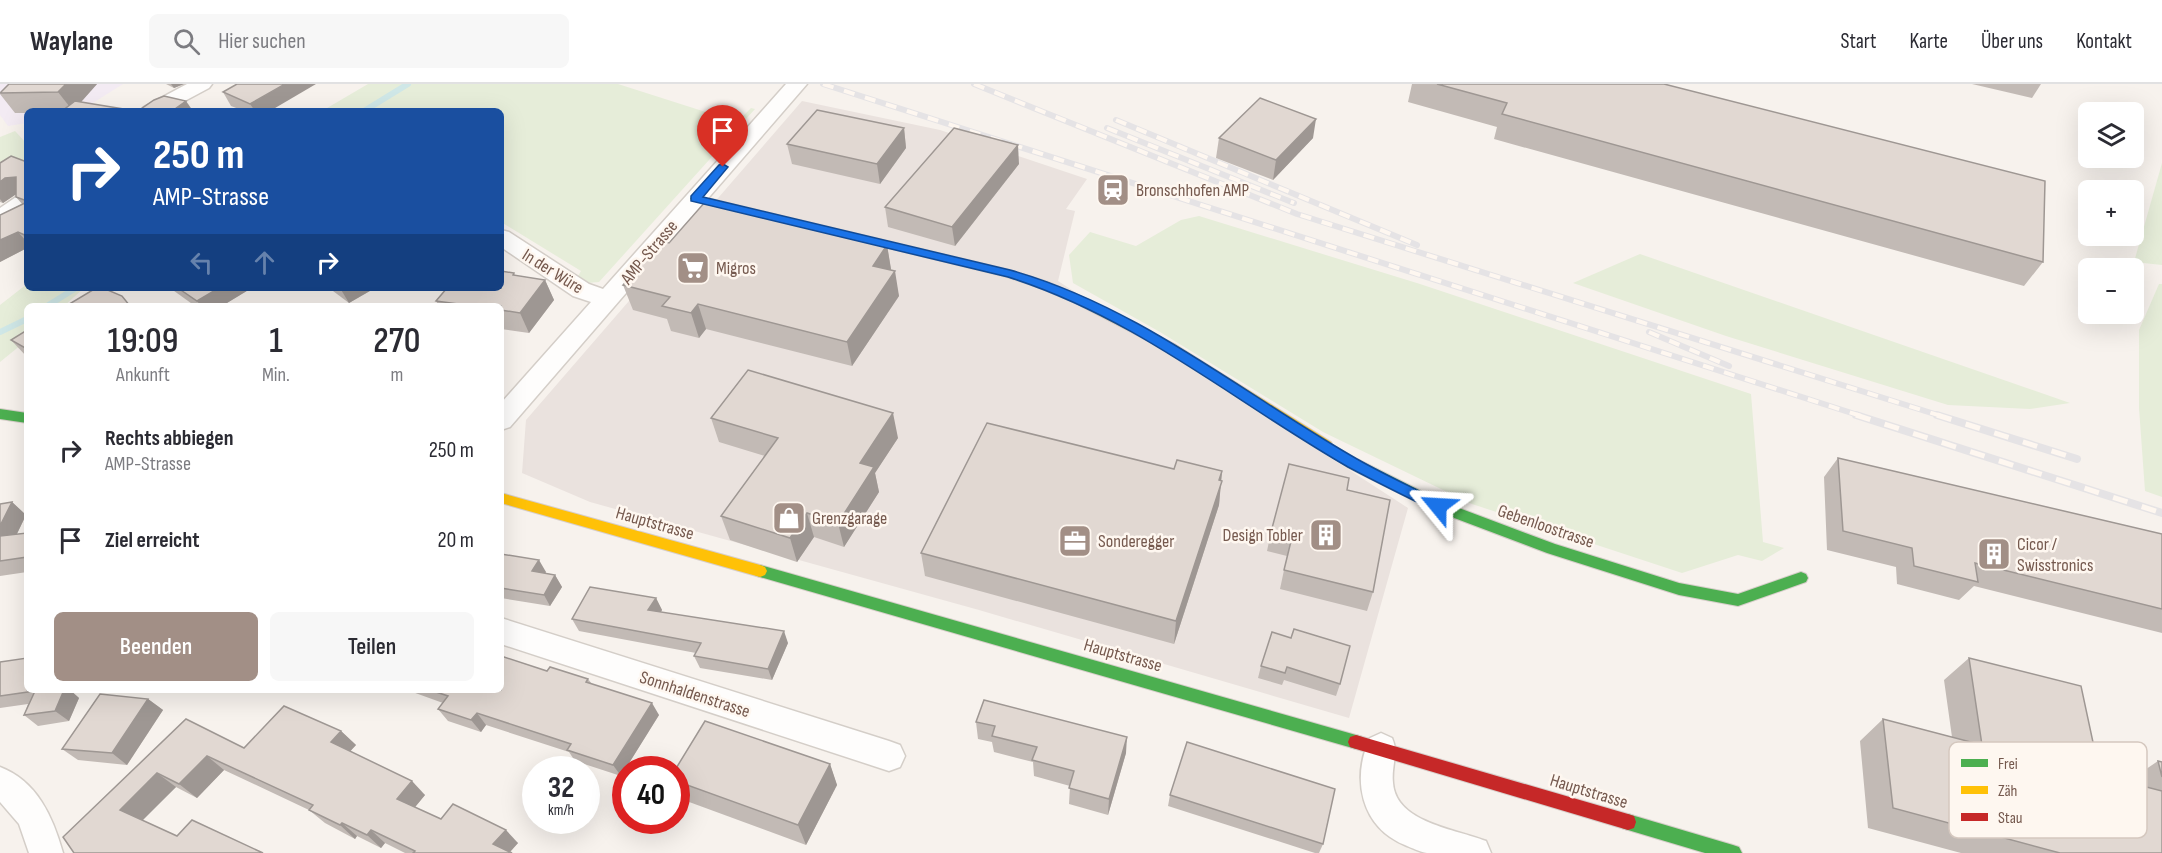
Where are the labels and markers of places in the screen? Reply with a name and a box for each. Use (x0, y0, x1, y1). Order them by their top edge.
pin (697, 105, 748, 167)
station icon: Bronschhofen AMP (1095, 172, 1131, 208)
place label: Bronschhofen AMP (1136, 180, 1250, 201)
supermarket icon: Migros (675, 250, 711, 286)
place label: Migros (716, 258, 756, 279)
shop icon: Grenzgarage (771, 500, 807, 536)
place label: Grenzgarage (812, 508, 887, 529)
building icon: Design Tobler (1308, 517, 1344, 553)
office icon: Sonderegger (1057, 523, 1093, 559)
place label: Design Tobler (1223, 525, 1303, 546)
place label: Sonderegger (1098, 531, 1174, 552)
place label: Cicor / Swisstronics (2017, 534, 2093, 576)
building icon: Cicor / Swisstronics (1976, 536, 2012, 572)

